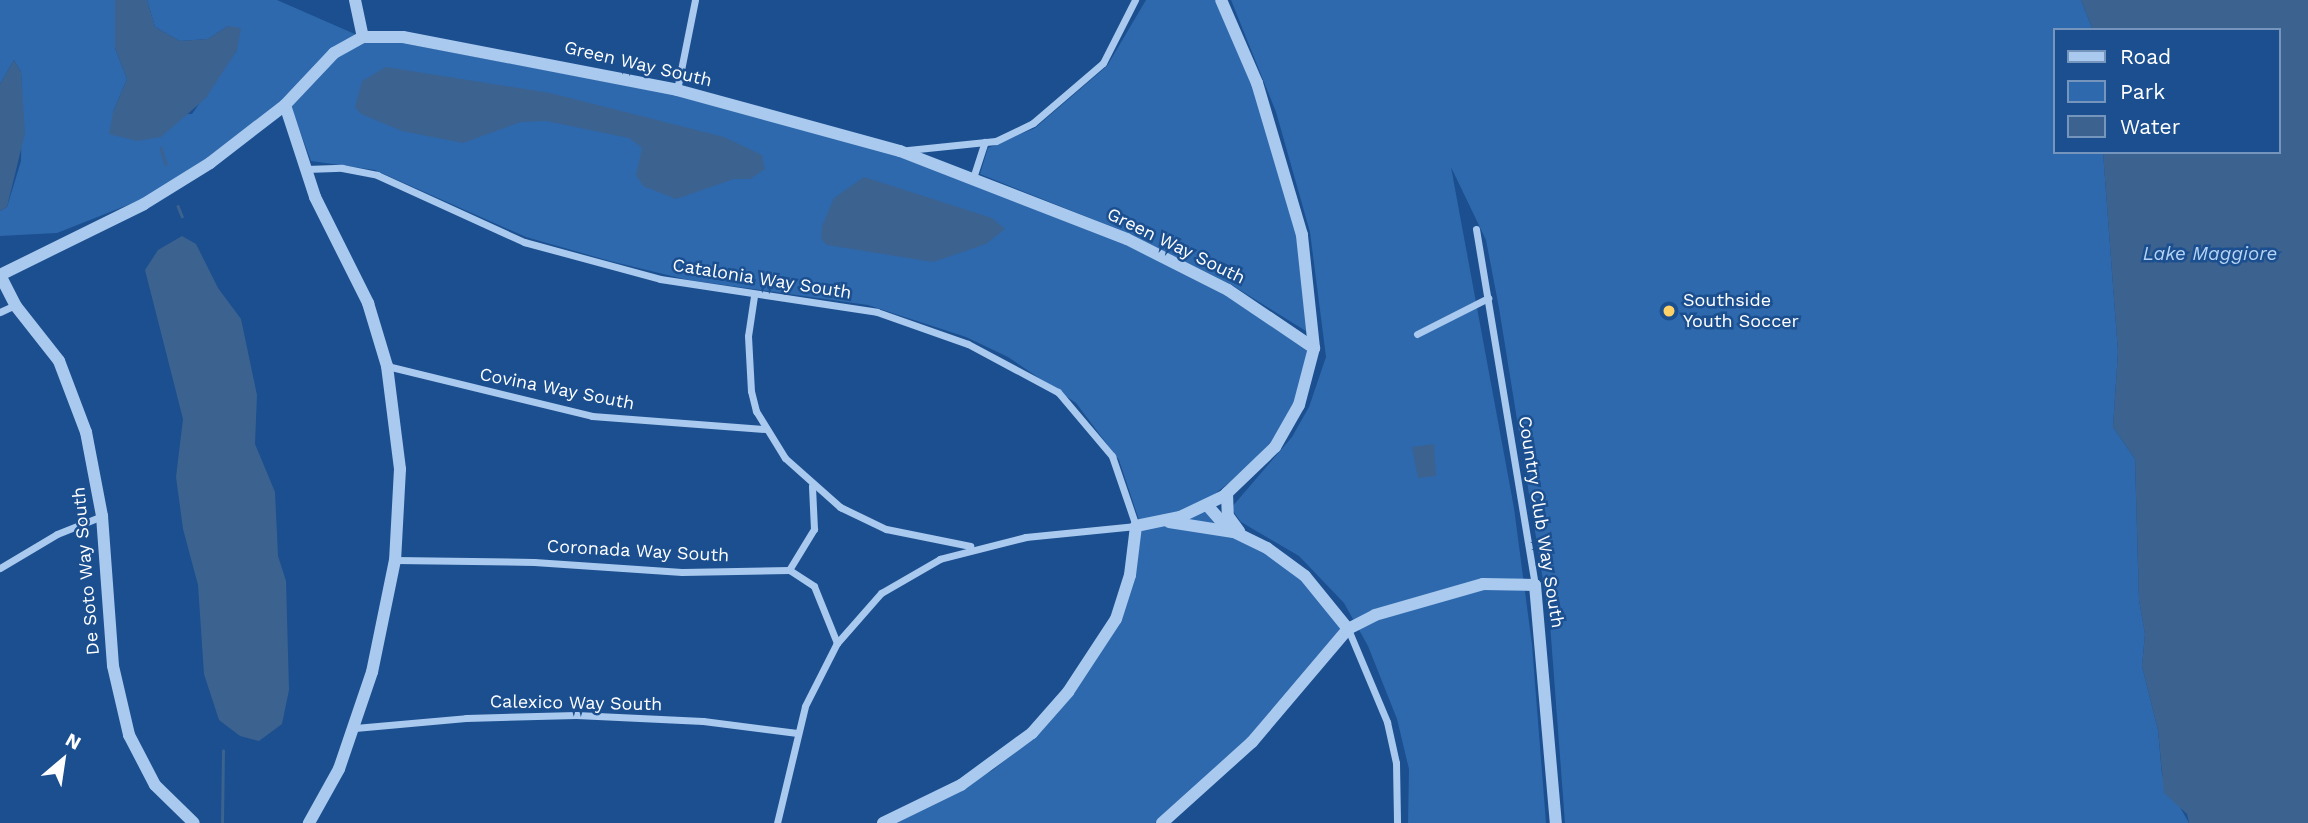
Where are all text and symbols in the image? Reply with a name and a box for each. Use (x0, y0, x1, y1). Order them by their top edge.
legend (2052, 28, 2280, 154)
street label: Green Way South (562, 36, 714, 92)
text: Road (2120, 44, 2171, 69)
text: Park (2120, 79, 2165, 104)
text: Water (2120, 114, 2180, 139)
street label: Green Way South (1103, 203, 1249, 289)
water label: Lake Maggiore (2143, 243, 2277, 265)
street label: Catalonia Way South (670, 254, 854, 304)
place label: Southside Youth Soccer (1683, 290, 1799, 332)
marker: Southside Youth Soccer (1661, 303, 1677, 319)
street label: Covina Way South (477, 363, 637, 415)
street label: Country Club Way South (1513, 414, 1569, 630)
street label: De Soto Way South (68, 485, 104, 657)
street label: Coronada Way South (546, 535, 730, 567)
street label: Calexico Way South (489, 691, 663, 715)
north arrow (28, 725, 98, 795)
text: N (62, 728, 85, 755)

